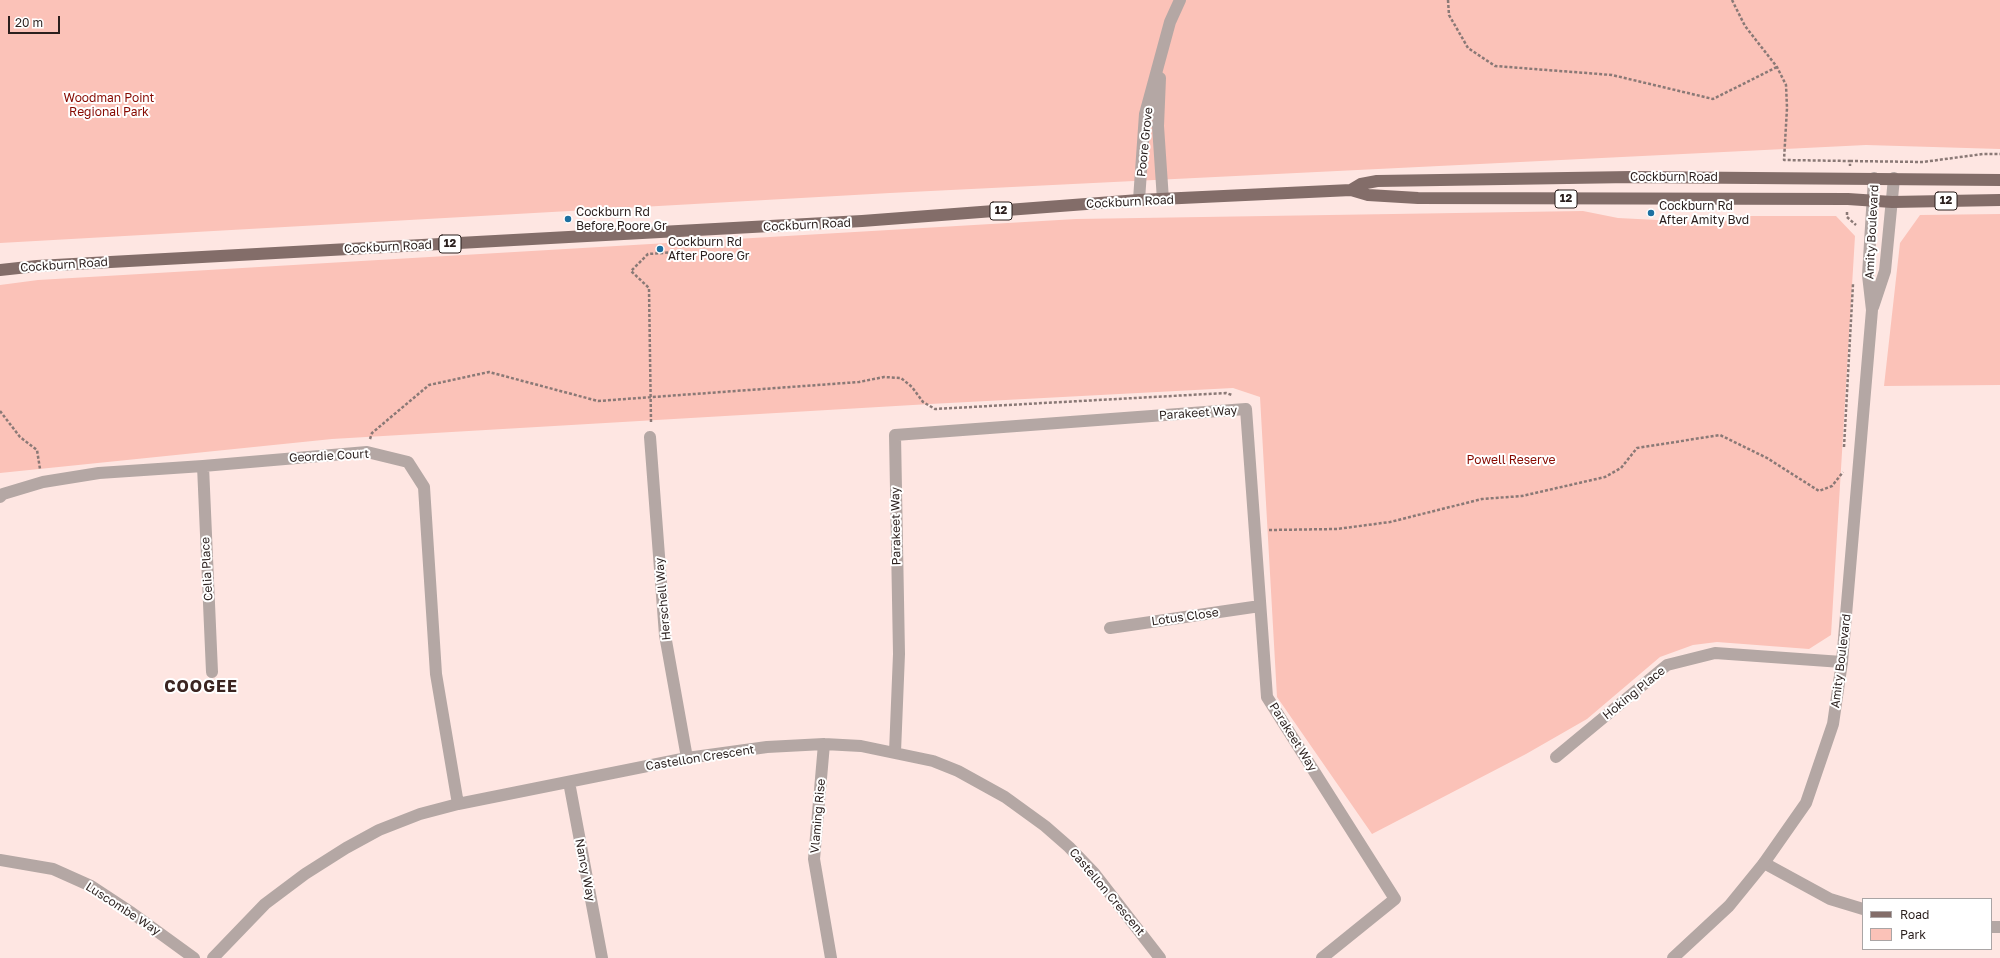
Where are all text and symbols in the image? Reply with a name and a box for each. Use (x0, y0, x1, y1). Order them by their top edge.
scale bar (10, 8, 62, 34)
text: 20 m (15, 15, 43, 30)
park label: Woodman Point Regional Park (64, 91, 154, 119)
street label: Poore Grove (1134, 106, 1156, 178)
street label: Cockburn Road (1630, 170, 1718, 184)
street label: Amity Boulevard (1862, 184, 1882, 280)
road number: 12 (1555, 190, 1577, 208)
road number: 12 (1935, 192, 1957, 210)
street label: Cockburn Road (1086, 193, 1174, 211)
place label: Cockburn Rd After Amity Bvd (1659, 199, 1749, 227)
road number: 12 (990, 202, 1012, 220)
place label: Cockburn Rd Before Poore Gr (576, 205, 667, 233)
marker: Cockburn Rd After Amity Bvd (1646, 208, 1656, 218)
marker: Cockburn Rd Before Poore Gr (563, 214, 573, 224)
street label: Cockburn Road (763, 216, 851, 234)
road number: 12 (439, 235, 461, 253)
place label: Cockburn Rd After Poore Gr (668, 235, 750, 263)
street label: Cockburn Road (344, 238, 432, 256)
marker: Cockburn Rd After Poore Gr (655, 244, 665, 254)
street label: Cockburn Road (20, 255, 108, 275)
street label: Parakeet Way (1158, 403, 1238, 423)
street label: Geordie Court (289, 447, 369, 465)
park label: Powell Reserve (1467, 453, 1555, 467)
street label: Parakeet Way (888, 487, 904, 565)
street label: Celia Place (198, 537, 216, 601)
street label: Herschell Way (652, 557, 674, 641)
street label: Lotus Close (1150, 605, 1220, 629)
street label: Amity Boulevard (1828, 613, 1854, 709)
street label: Hoking Place (1600, 663, 1668, 723)
district label: COOGEE (164, 677, 238, 697)
street label: Parakeet Way (1266, 700, 1320, 774)
street label: Castellon Crescent (645, 742, 755, 774)
street label: Vlaming Rise (808, 778, 828, 854)
street label: Nancy Way (572, 837, 598, 903)
street label: Castellon Crescent (1066, 845, 1148, 939)
street label: Luscombe Way (83, 879, 163, 939)
legend (1862, 898, 1992, 950)
text: Road (1900, 907, 1929, 922)
text: Park (1900, 927, 1926, 942)

